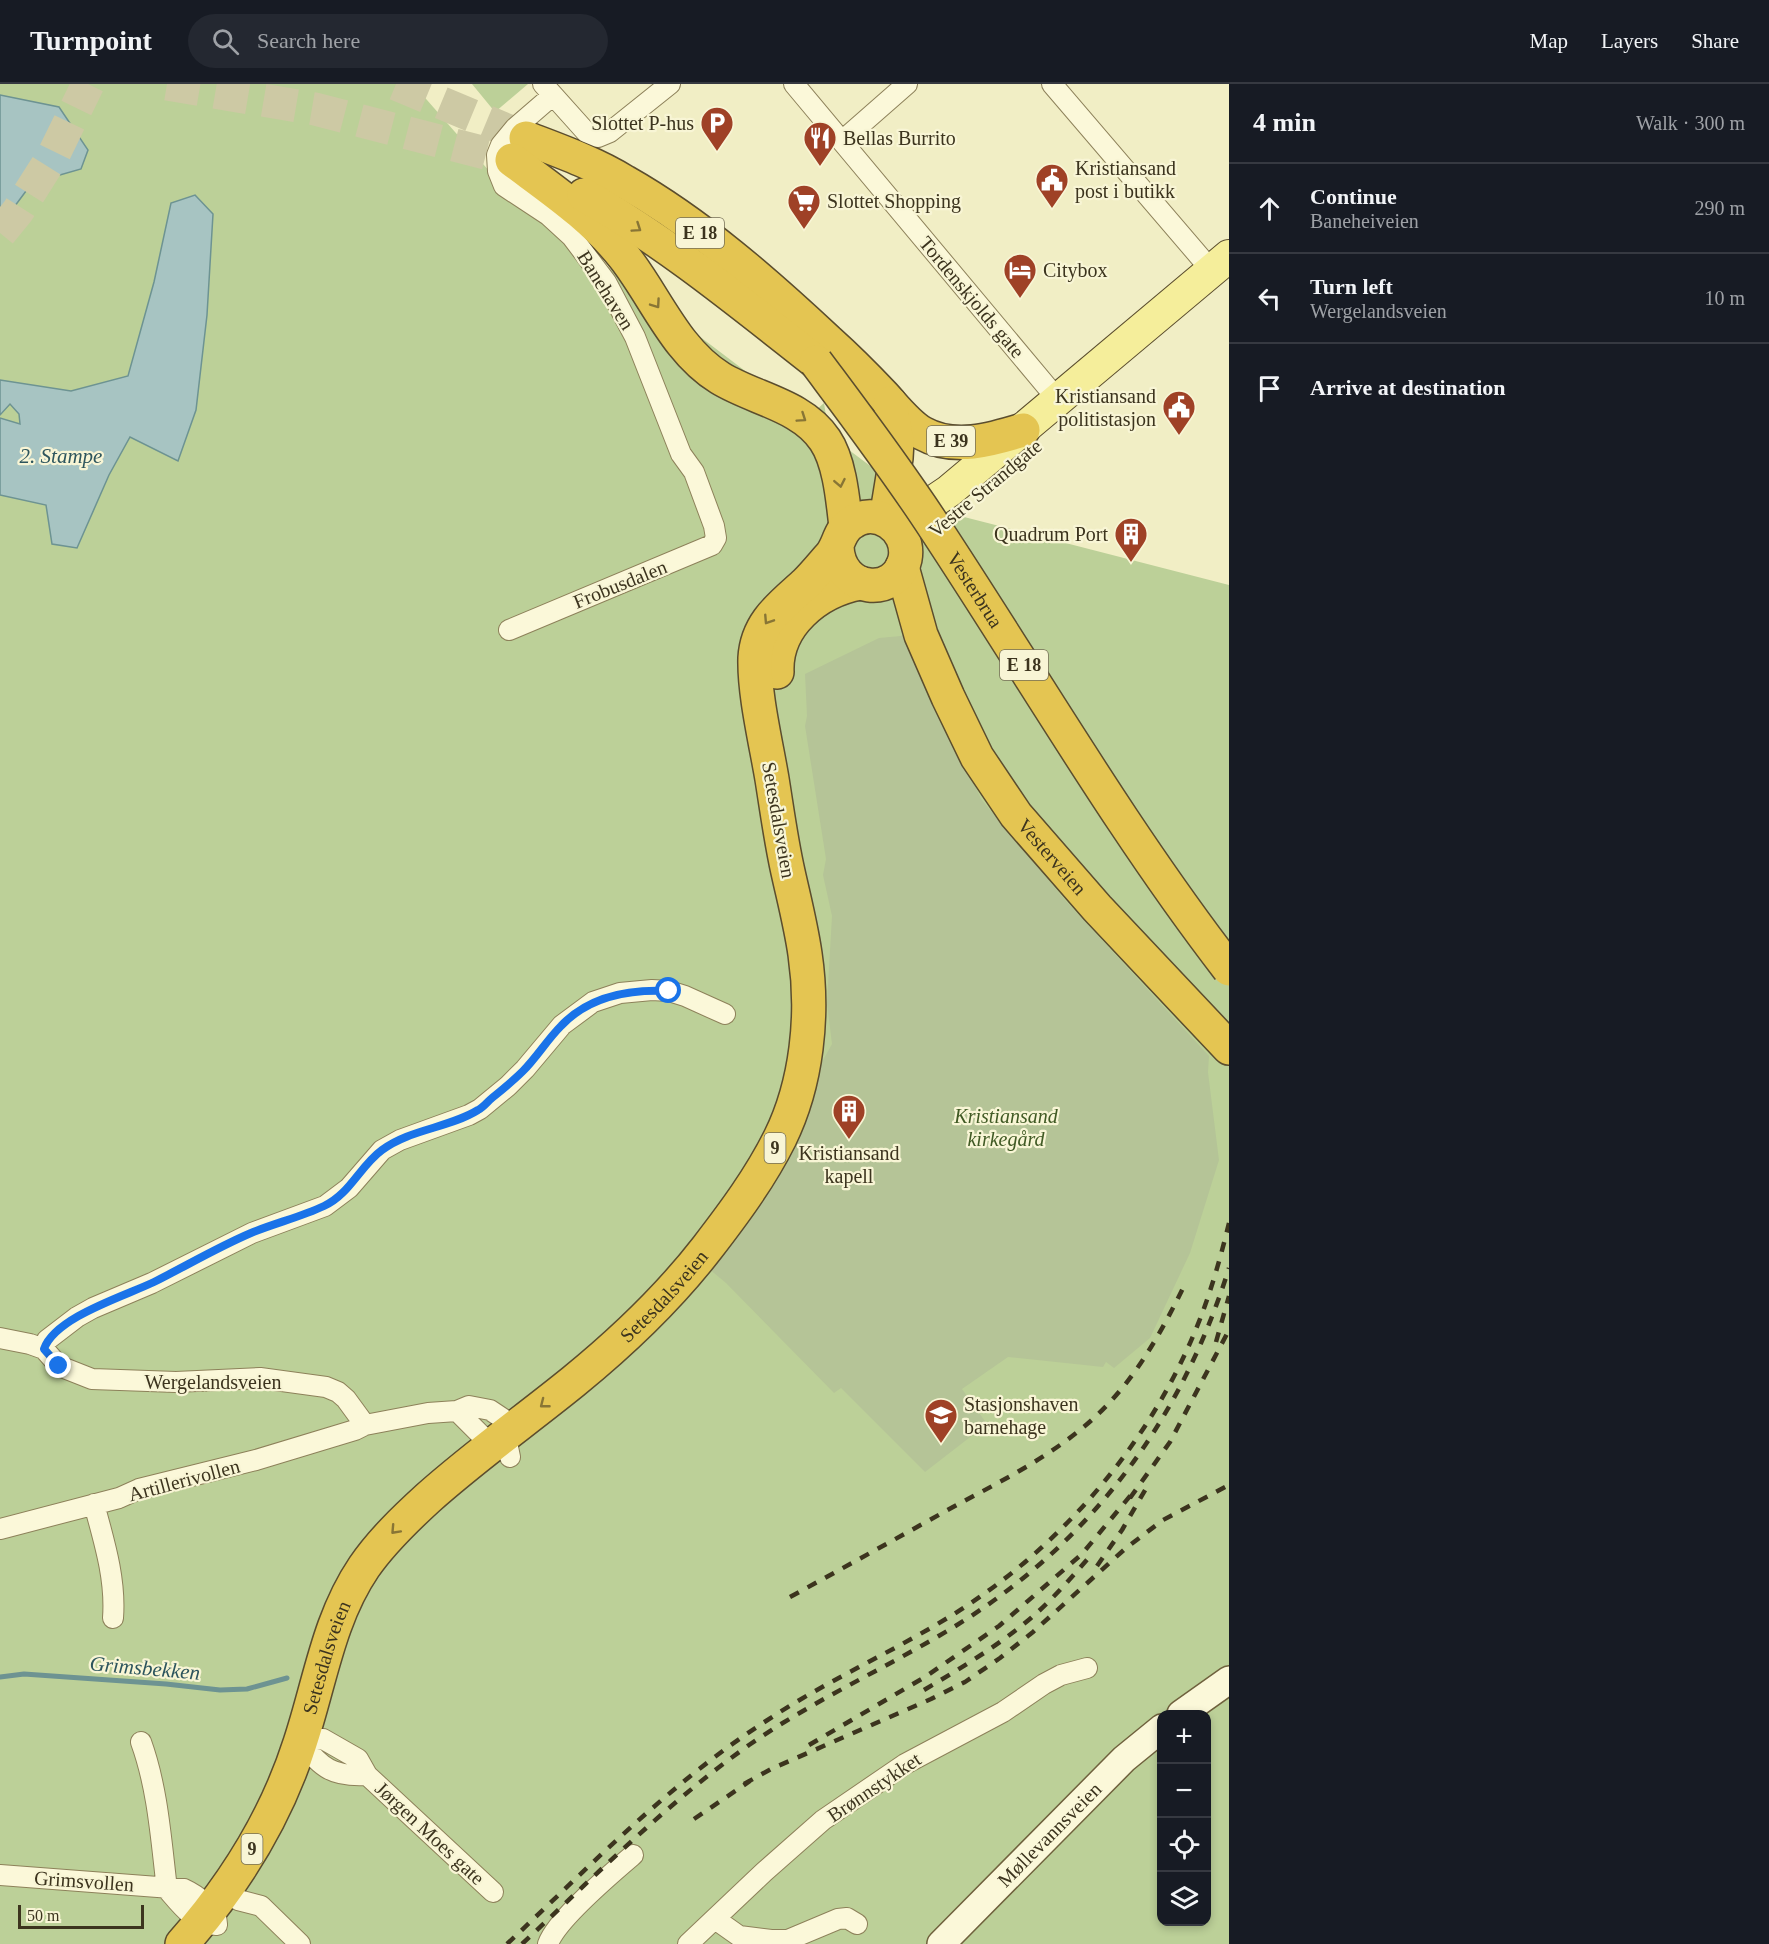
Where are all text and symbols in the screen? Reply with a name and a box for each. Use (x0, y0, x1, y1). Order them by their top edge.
search box (188, 14, 608, 68)
text: Turnpoint (30, 25, 152, 56)
icon: search (209, 25, 242, 58)
text: Search here (257, 28, 360, 53)
text: Map (1530, 29, 1568, 53)
text: Layers (1601, 29, 1658, 53)
text: Share (1691, 29, 1739, 53)
parking icon: Slottet P-hus (699, 105, 735, 152)
text: 4 min (1253, 108, 1316, 137)
place label: Slottet P-hus (591, 112, 694, 134)
text: Walk · 300 m (1636, 112, 1745, 134)
restaurant icon: Bellas Burrito (802, 120, 838, 167)
place label: Bellas Burrito (843, 127, 956, 149)
place label: Kristiansand post i butikk (1075, 157, 1176, 203)
public building icon: Kristiansand post i butikk (1034, 162, 1070, 209)
supermarket icon: Slottet Shopping (786, 183, 822, 230)
text: Continue (1310, 184, 1397, 209)
place label: Slottet Shopping (827, 190, 961, 213)
icon: ahead (1253, 192, 1286, 225)
text: 290 m (1694, 197, 1745, 219)
text: Baneheiveien (1310, 210, 1419, 232)
road number: E 18 (676, 218, 724, 248)
one-way arrow (630, 221, 641, 232)
street label: Tordenskjolds gate (914, 232, 1029, 363)
street label: Banehaven (573, 246, 639, 334)
hotel icon: Citybox (1002, 252, 1038, 299)
place label: Citybox (1043, 259, 1107, 282)
text: Turn left (1310, 274, 1393, 299)
icon: left (1253, 282, 1286, 315)
text: 10 m (1704, 287, 1745, 309)
one-way arrow (649, 297, 660, 308)
text: Wergelandsveien (1310, 300, 1447, 322)
icon: arrive (1253, 372, 1286, 405)
text: Arrive at destination (1310, 375, 1506, 400)
place label: Kristiansand politistasjon (1055, 385, 1156, 431)
public building icon: Kristiansand politistasjon (1161, 389, 1197, 436)
one-way arrow (795, 411, 806, 422)
road number: E 39 (927, 426, 975, 456)
street label: Vestre Strandgate (924, 434, 1047, 542)
water label: 2. Stampe (20, 444, 102, 468)
one-way arrow (833, 478, 846, 488)
building icon: Quadrum Port (1113, 516, 1149, 563)
place label: Quadrum Port (994, 523, 1108, 545)
street label: Vesterbrua (943, 548, 1008, 632)
street label: Frobusdalen (570, 555, 670, 613)
one-way arrow (764, 613, 775, 624)
road number: E 18 (1000, 650, 1048, 680)
street label: Setesdalsveien (758, 760, 800, 880)
street label: Vesterveien (1013, 814, 1091, 899)
route start (655, 977, 681, 1003)
building icon: Kristiansand kapell (831, 1093, 867, 1140)
park label: Kristiansand kirkegård (953, 1105, 1059, 1151)
road number: 9 (764, 1133, 786, 1163)
place label: Kristiansand kapell (798, 1142, 900, 1188)
street label: Setesdalsveien (616, 1246, 712, 1347)
route end (45, 1352, 71, 1378)
street label: Wergelandsveien (145, 1371, 281, 1394)
place label: Stasjonshaven barnehage (964, 1393, 1078, 1439)
one-way arrow (540, 1397, 551, 1408)
school or university icon: Stasjonshaven barnehage (923, 1397, 959, 1444)
street label: Artillerivollen (126, 1455, 242, 1505)
one-way arrow (392, 1522, 403, 1533)
street label: Setesdalsveien (298, 1597, 355, 1717)
water label: Grimsbekken (89, 1651, 201, 1685)
map controls (1157, 1710, 1211, 1926)
button: + (1157, 1710, 1211, 1764)
street label: Brønnstykket (823, 1748, 926, 1827)
button: − (1157, 1764, 1211, 1818)
street label: Jørgen Moes gate (370, 1777, 489, 1890)
street label: Møllevannsveien (993, 1778, 1106, 1891)
button: locate (1157, 1818, 1211, 1872)
road number: 9 (242, 1834, 262, 1864)
street label: Grimsvollen (33, 1867, 135, 1895)
button: layers (1157, 1872, 1211, 1926)
scale bar (18, 1902, 144, 1930)
text: 50 m (27, 1907, 59, 1924)

